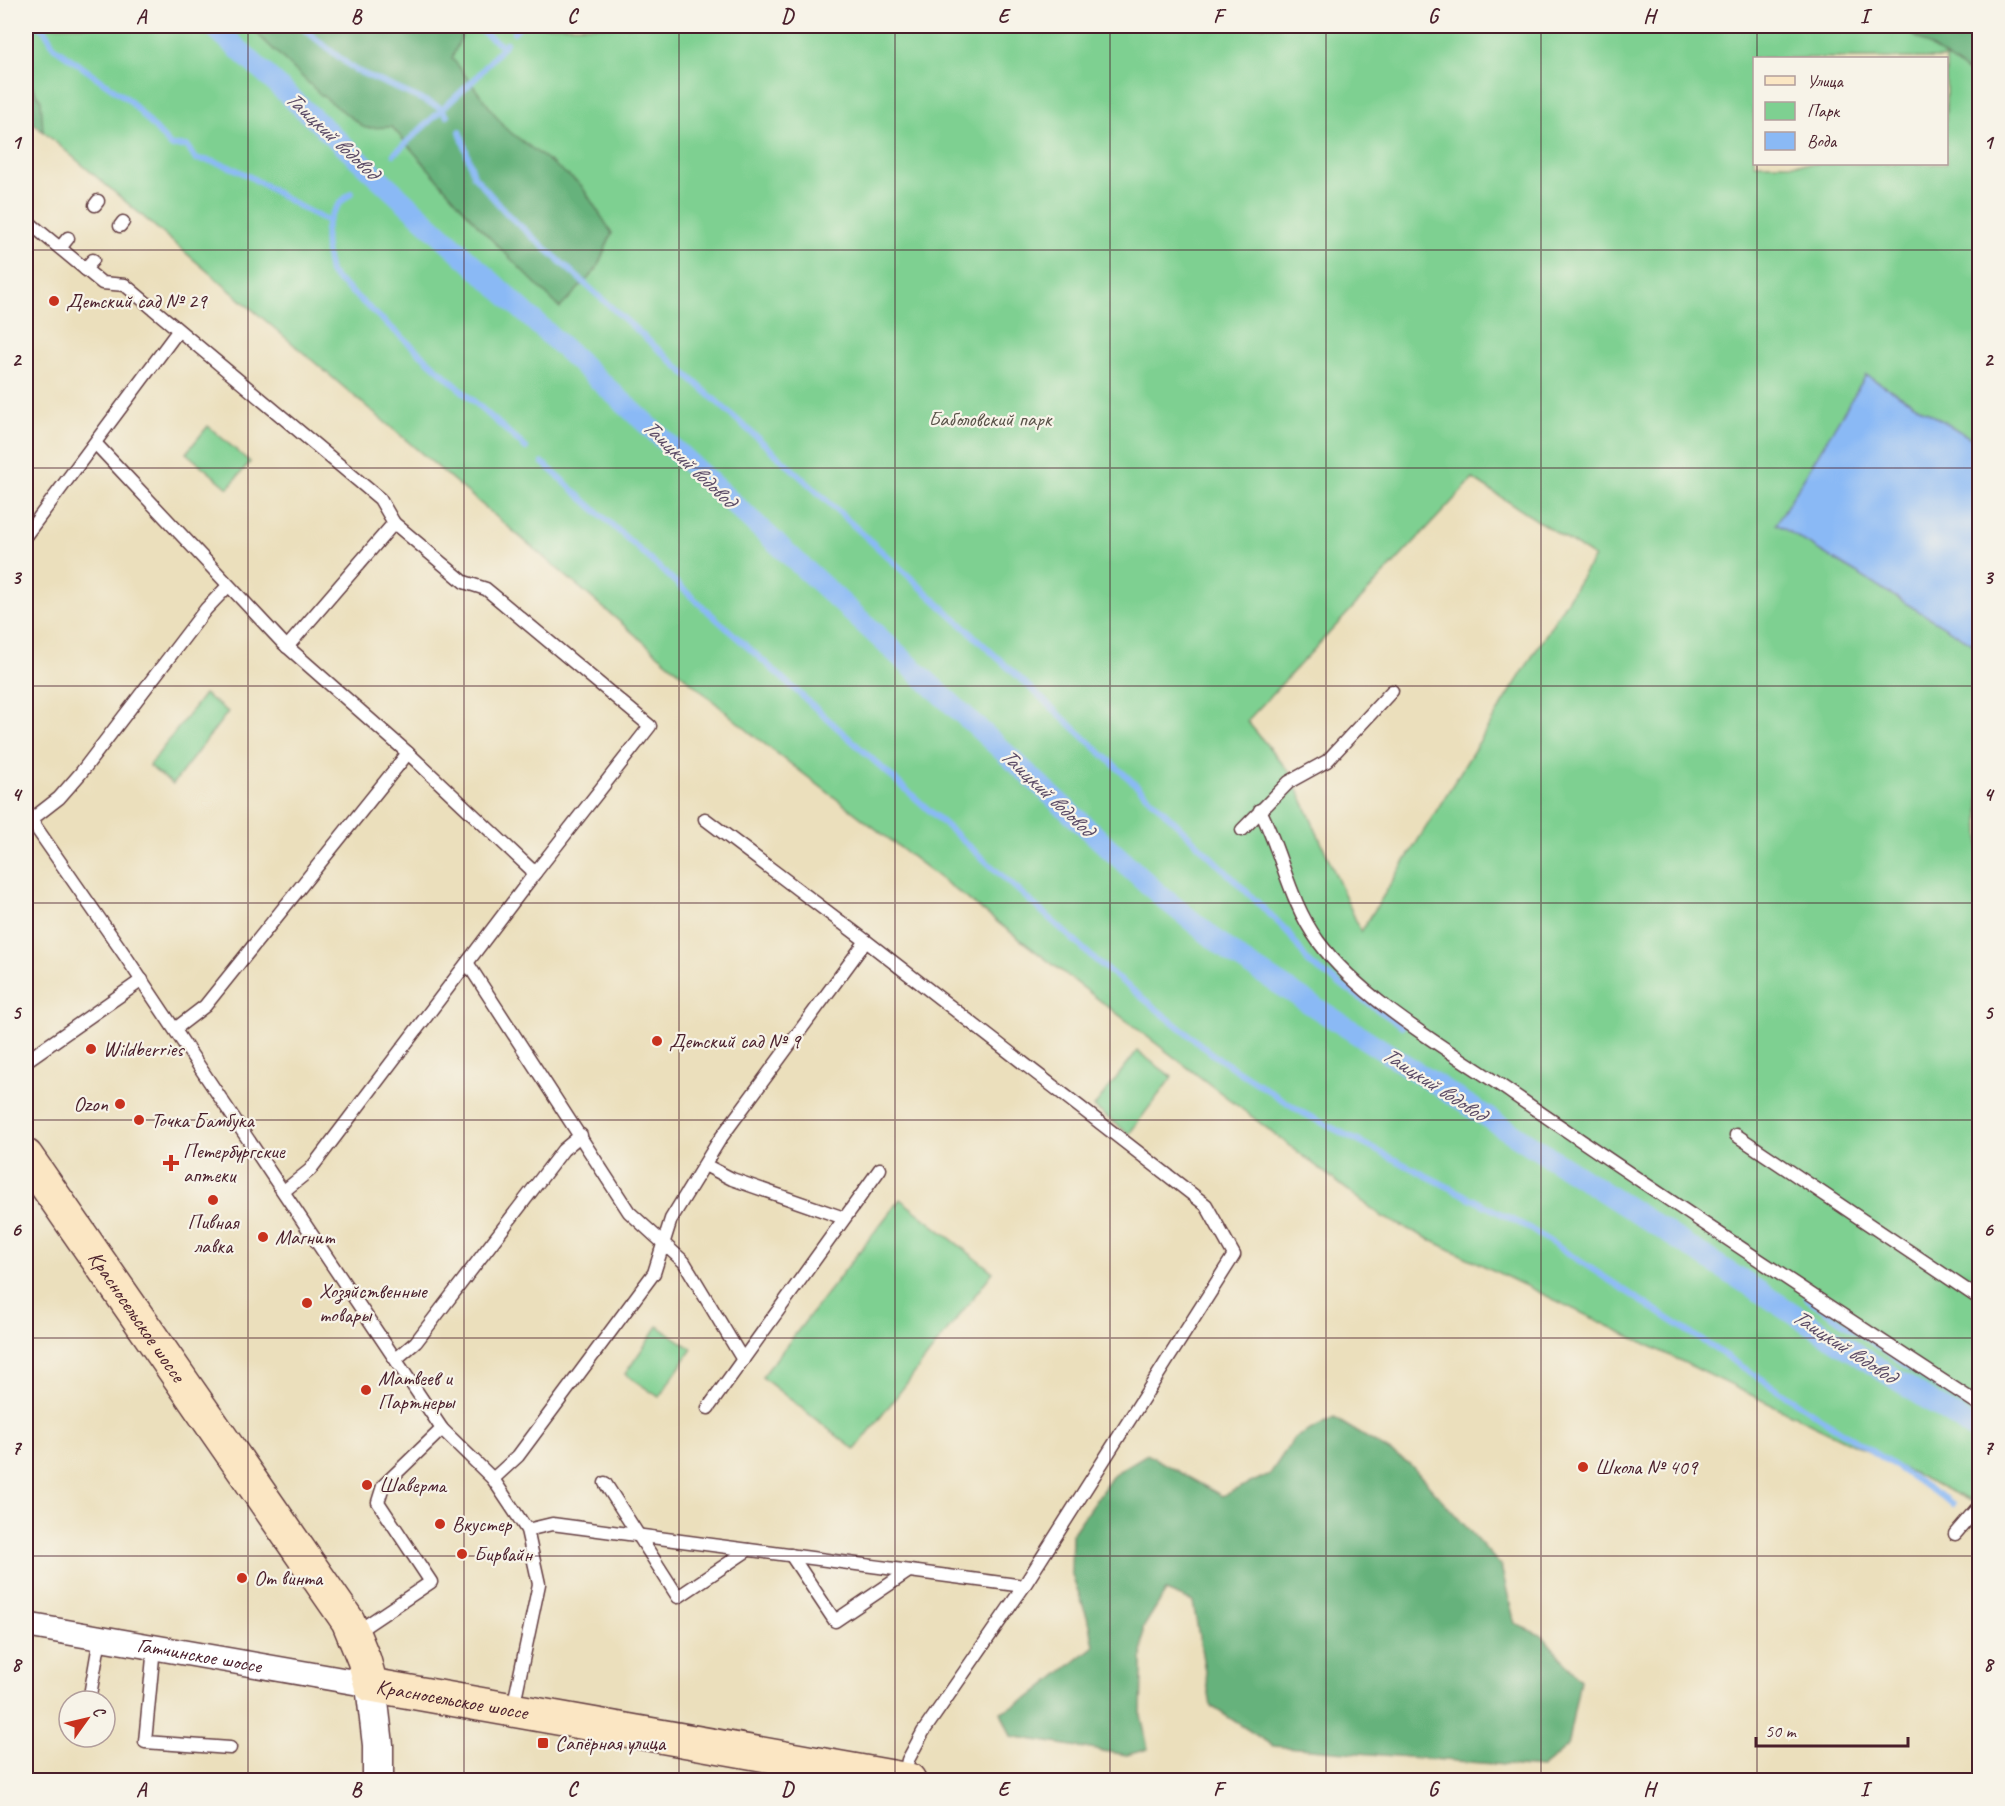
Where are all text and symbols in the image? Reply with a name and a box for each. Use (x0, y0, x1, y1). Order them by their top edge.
text: A (136, 4, 148, 29)
text: B (351, 4, 363, 29)
text: C (567, 4, 579, 29)
text: D (781, 4, 795, 29)
text: E (998, 4, 1012, 29)
text: F (1213, 4, 1227, 29)
text: G (1428, 4, 1441, 29)
text: H (1643, 4, 1658, 29)
text: I (1860, 4, 1873, 29)
legend (1753, 57, 1948, 165)
text: Улица (1807, 70, 1844, 92)
water label: Таицкий водовод (279, 85, 388, 189)
text: Парк (1807, 100, 1841, 122)
text: 1 (12, 130, 23, 155)
text: Вода (1807, 130, 1838, 152)
text: 1 (1984, 130, 1995, 155)
place label: Детский сад № 29 (66, 288, 208, 314)
marker: Детский сад № 29 (47, 294, 61, 308)
text: 2 (12, 347, 23, 372)
text: 2 (1984, 347, 1995, 372)
park label: Баболовский парк (929, 406, 1053, 432)
water label: Таицкий водовод (636, 413, 745, 517)
text: 3 (12, 565, 23, 590)
text: 3 (1984, 565, 1995, 590)
water label: Таицкий водовод (994, 742, 1103, 846)
text: 4 (12, 782, 24, 807)
text: 4 (1984, 782, 1996, 807)
text: 5 (12, 1000, 23, 1025)
text: 5 (1984, 1000, 1995, 1025)
place label: Детский сад № 9 (669, 1028, 802, 1054)
marker: Детский сад № 9 (650, 1034, 664, 1048)
place label: Wildberries (103, 1036, 185, 1062)
water label: Таицкий водовод (1377, 1040, 1495, 1131)
marker: Wildberries (84, 1042, 98, 1056)
place label: Ozon (73, 1091, 109, 1117)
marker: Ozon (113, 1097, 127, 1111)
place label: Точка Бамбука (151, 1107, 255, 1133)
marker: Точка Бамбука (132, 1113, 146, 1127)
place label: Петербургские аптеки (183, 1138, 286, 1188)
marker: Петербургские аптеки (164, 1156, 178, 1170)
marker: Пивная лавка (206, 1193, 220, 1207)
place label: Пивная лавка (188, 1209, 240, 1259)
text: 6 (11, 1217, 22, 1242)
text: 6 (1983, 1217, 1994, 1242)
place label: Магнит (275, 1224, 336, 1250)
marker: Магнит (256, 1230, 270, 1244)
street label: Красносельское шоссе (83, 1246, 193, 1389)
place label: Хозяйственные товары (319, 1278, 429, 1328)
marker: Хозяйственные товары (300, 1296, 314, 1310)
water label: Таицкий водовод (1787, 1302, 1905, 1393)
place label: Матвеев и Партнеры (378, 1365, 456, 1415)
marker: Матвеев и Партнеры (359, 1383, 373, 1397)
text: 7 (12, 1435, 23, 1460)
text: 7 (1984, 1435, 1995, 1460)
place label: Школа № 409 (1595, 1454, 1699, 1480)
marker: Школа № 409 (1576, 1460, 1590, 1474)
place label: Шаверма (379, 1472, 448, 1498)
marker: Шаверма (360, 1478, 374, 1492)
place label: Вкустер (452, 1511, 513, 1537)
marker: Вкустер (433, 1517, 447, 1531)
place label: Бирвайн (474, 1541, 534, 1567)
marker: Бирвайн (455, 1547, 469, 1561)
place label: От винта (254, 1565, 324, 1591)
marker: От винта (235, 1571, 249, 1585)
street label: Гатчинское шоссе (135, 1632, 265, 1679)
text: 8 (12, 1652, 24, 1677)
text: 8 (1984, 1652, 1996, 1677)
street label: Красносельское шоссе (374, 1673, 532, 1726)
north arrow (57, 1689, 117, 1749)
text: С (88, 1702, 110, 1722)
scale bar (1756, 1710, 1908, 1748)
text: 50 m (1765, 1720, 1798, 1742)
place label: Сапёрная улица (555, 1730, 667, 1756)
marker: Сапёрная улица (536, 1736, 550, 1750)
text: A (136, 1777, 148, 1802)
text: B (351, 1777, 363, 1802)
text: C (567, 1777, 579, 1802)
text: D (781, 1777, 795, 1802)
text: E (998, 1777, 1012, 1802)
text: F (1213, 1777, 1227, 1802)
text: G (1428, 1777, 1441, 1802)
text: H (1643, 1777, 1658, 1802)
text: I (1860, 1777, 1873, 1802)

